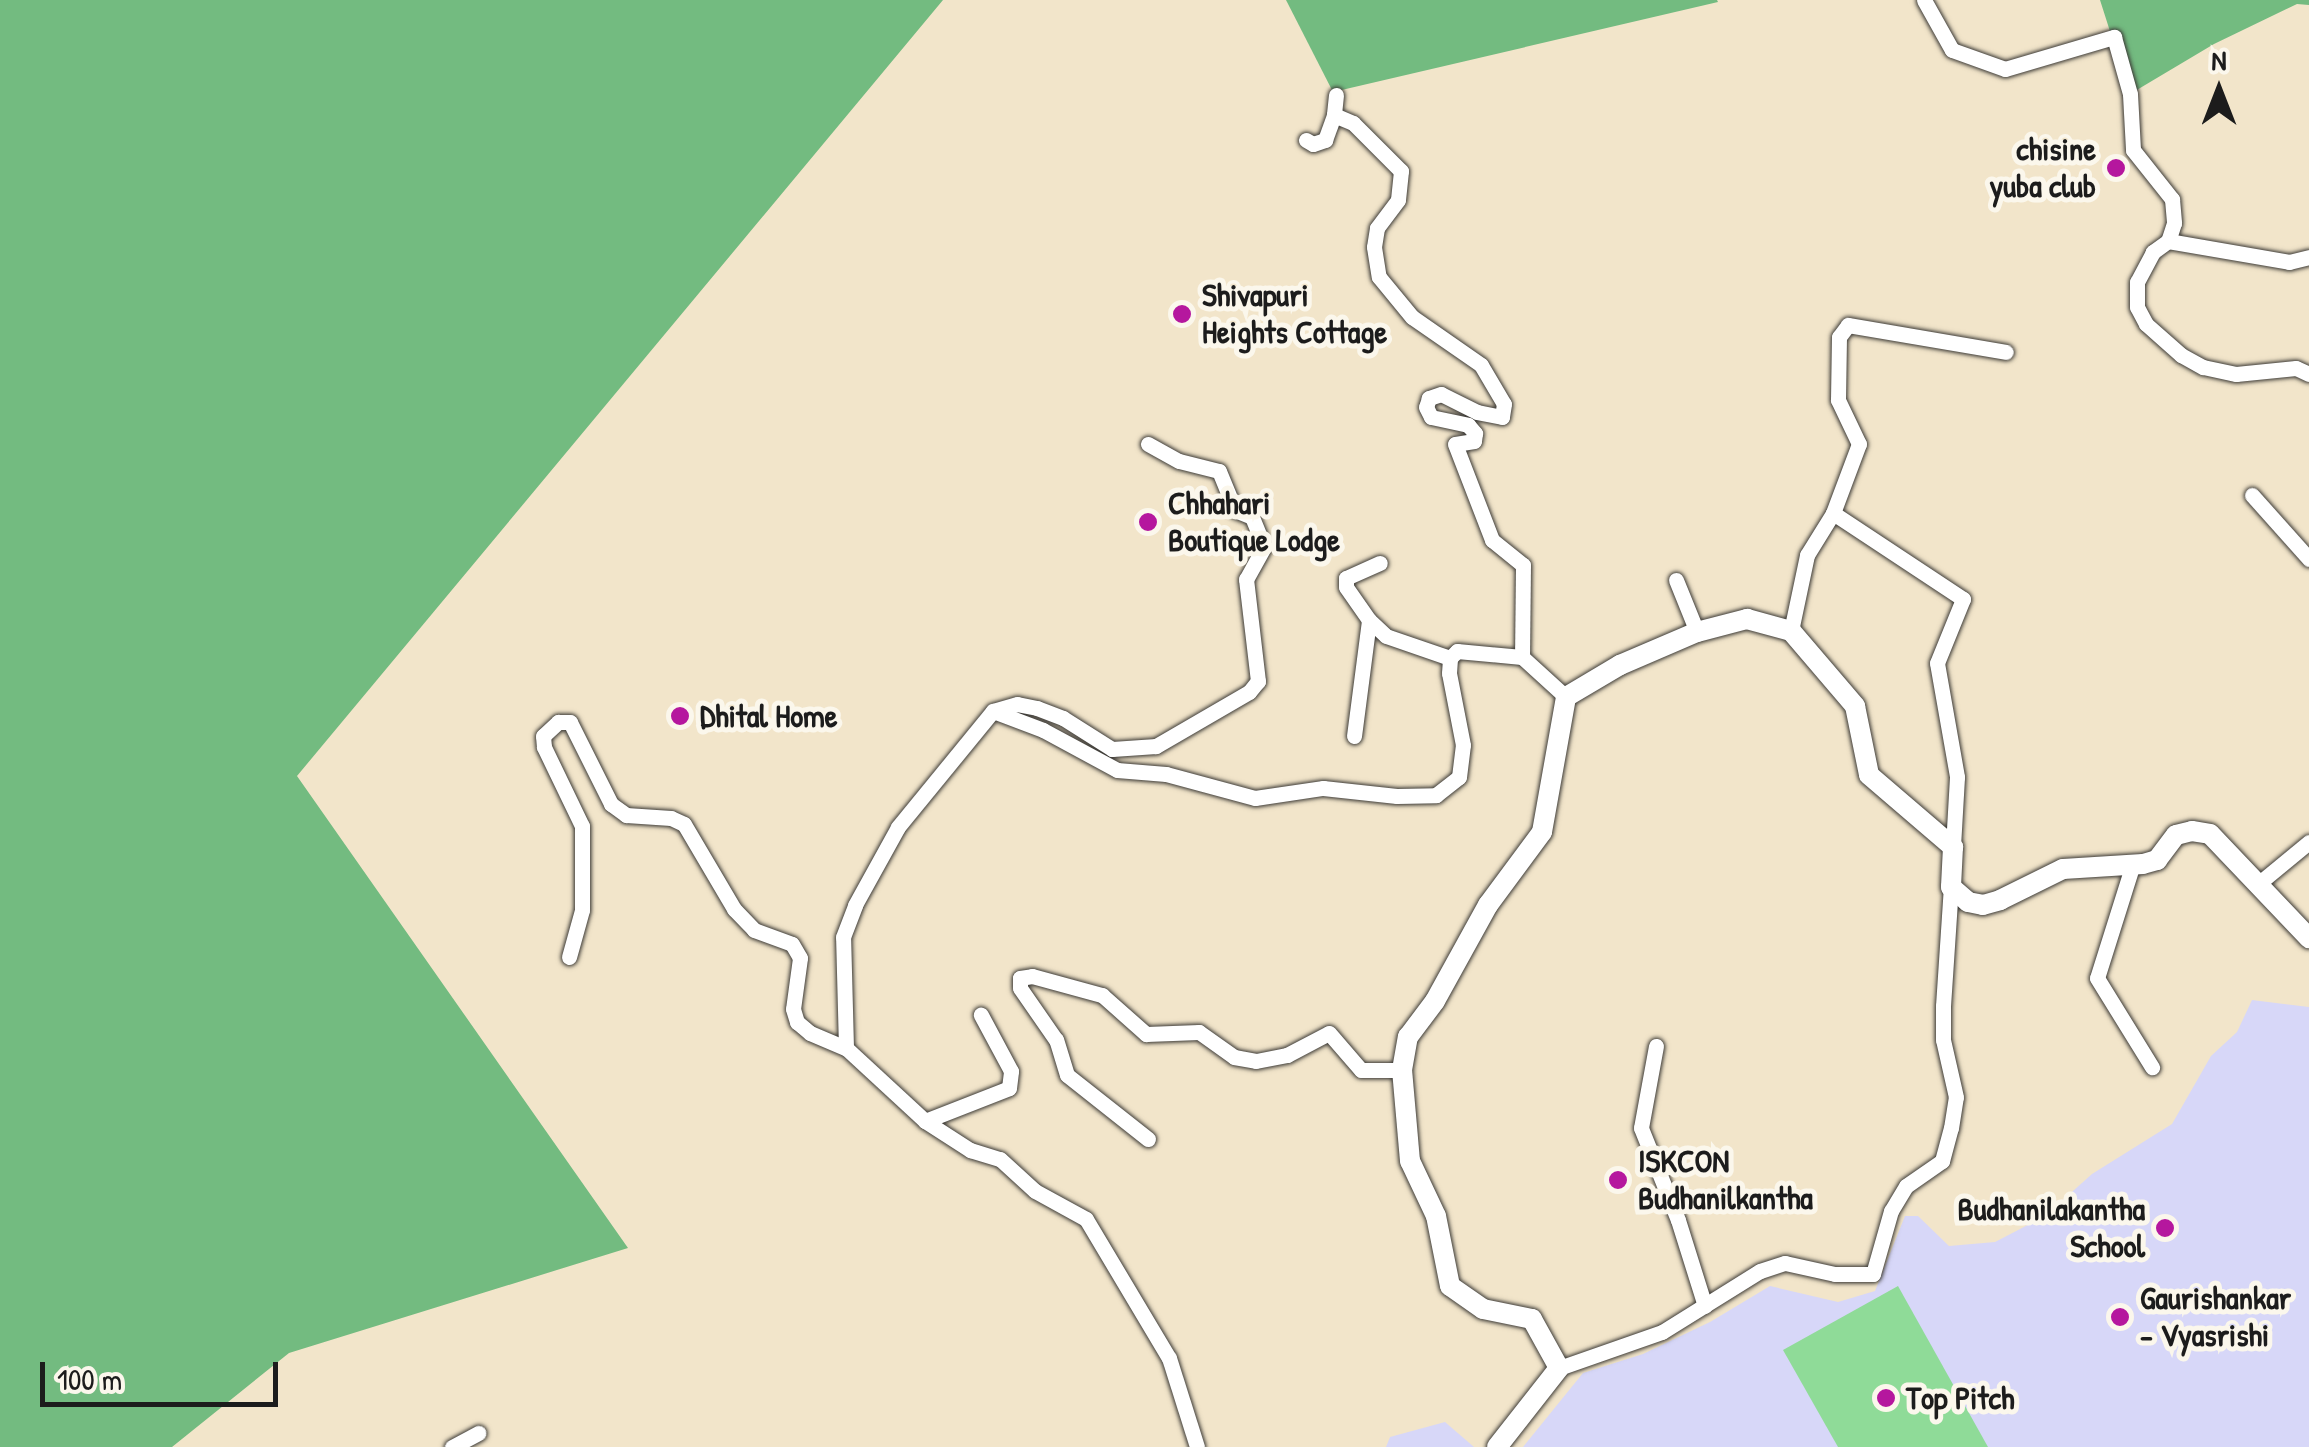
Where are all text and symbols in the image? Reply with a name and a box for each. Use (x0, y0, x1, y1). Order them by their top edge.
north arrow (2169, 40, 2269, 140)
text: N (2212, 41, 2226, 79)
place label: chisine yuba club (1990, 131, 2096, 206)
marker: chisine yuba club (2105, 157, 2127, 179)
place label: Shivapuri Heights Cottage (1202, 277, 1387, 352)
marker: Shivapuri Heights Cottage (1171, 303, 1193, 325)
place label: Chhahari Boutique Lodge (1168, 485, 1340, 560)
marker: Chhahari Boutique Lodge (1137, 511, 1159, 533)
place label: Dhital Home (700, 697, 838, 735)
marker: Dhital Home (669, 705, 691, 727)
place label: ISKCON Budhanilkantha (1638, 1143, 1813, 1218)
marker: ISKCON Budhanilkantha (1607, 1169, 1629, 1191)
place label: Budhanilakantha School (1958, 1191, 2145, 1266)
marker: Budhanilakantha School (2154, 1217, 2176, 1239)
place label: Gaurishankar - Vyasrishi (2140, 1280, 2291, 1355)
marker: Gaurishankar - Vyasrishi (2109, 1306, 2131, 1328)
scale bar (45, 1342, 282, 1404)
text: 100 m (57, 1359, 122, 1399)
place label: Top Pitch (1906, 1379, 2014, 1417)
marker: Top Pitch (1875, 1387, 1897, 1409)

